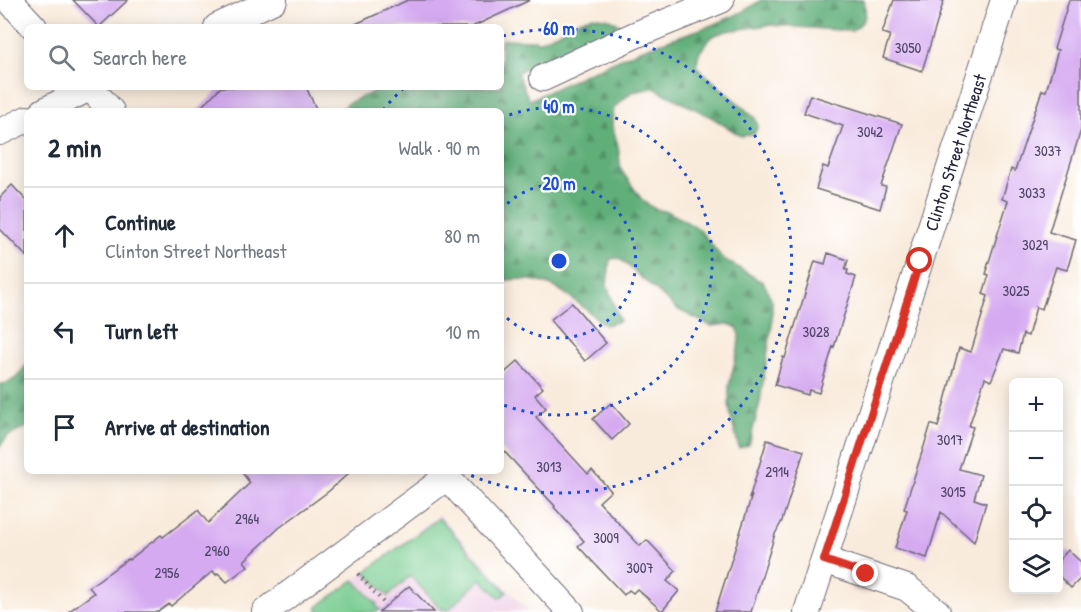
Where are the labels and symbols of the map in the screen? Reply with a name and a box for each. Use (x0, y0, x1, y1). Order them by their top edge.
text: 60 m (543, 16, 575, 41)
house number: 3050 (895, 37, 922, 58)
street label: Clinton Street Northeast (918, 70, 992, 234)
text: 40 m (543, 94, 575, 119)
house number: 3042 (857, 121, 883, 142)
house number: 3037 (1034, 140, 1062, 161)
text: 20 m (543, 171, 575, 196)
house number: 3033 (1019, 182, 1046, 203)
house number: 3029 (1022, 234, 1048, 255)
route start (906, 247, 932, 273)
centre of rings (549, 251, 569, 271)
house number: 3025 (1003, 280, 1030, 301)
house number: 3028 (803, 321, 829, 342)
house number: 3017 (937, 429, 963, 450)
house number: 3013 (536, 456, 562, 477)
house number: 2914 (765, 461, 789, 482)
house number: 3015 (940, 481, 966, 502)
house number: 2964 (235, 508, 259, 529)
house number: 3009 (593, 527, 619, 548)
house number: 2960 (204, 540, 230, 561)
house number: 3007 (626, 557, 654, 578)
route end (852, 560, 878, 586)
house number: 2956 (155, 562, 179, 583)

